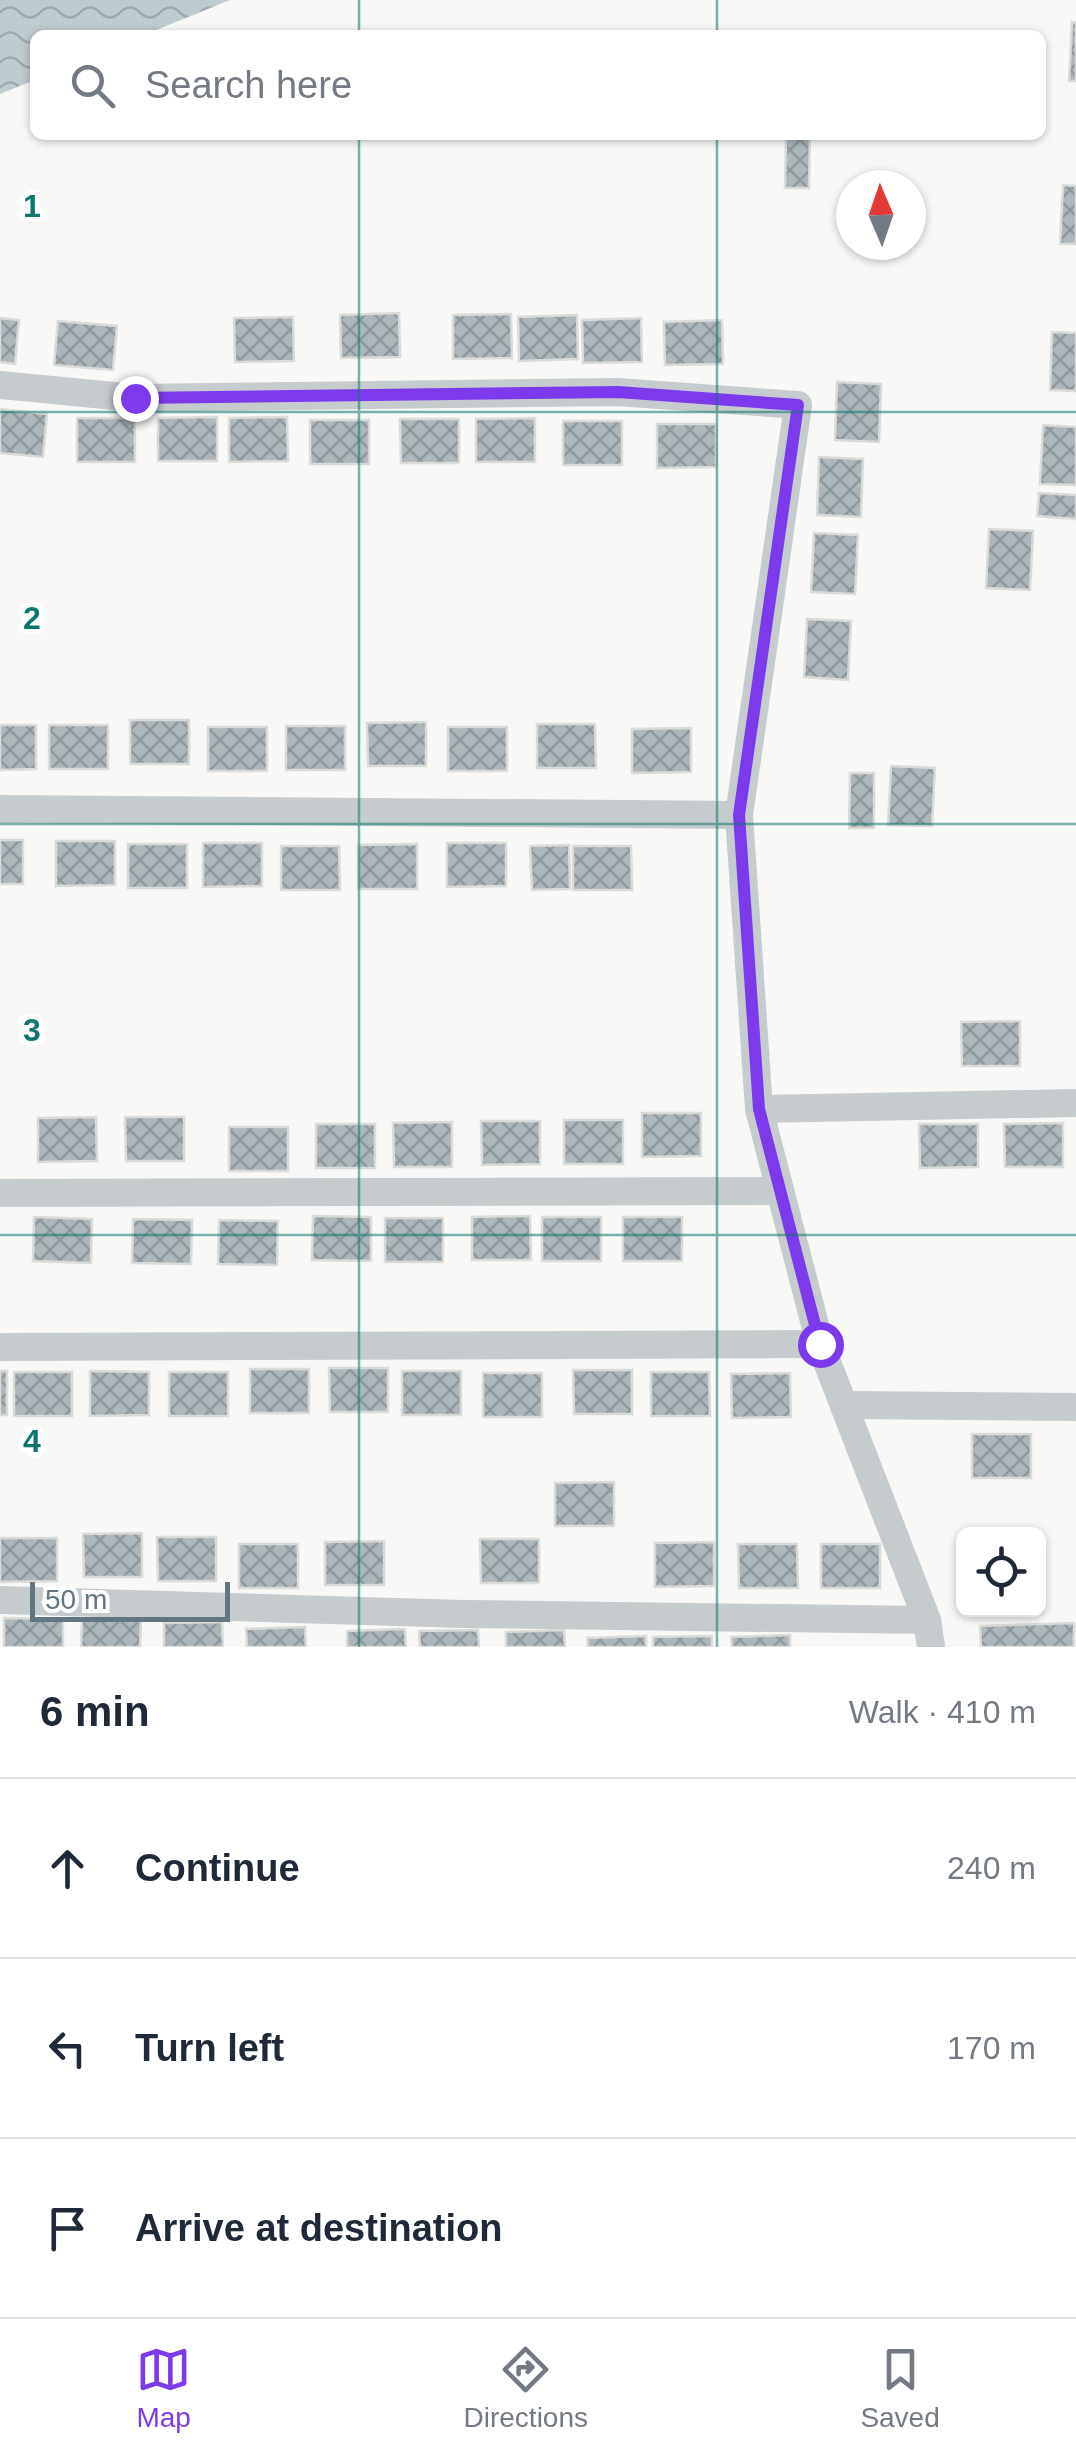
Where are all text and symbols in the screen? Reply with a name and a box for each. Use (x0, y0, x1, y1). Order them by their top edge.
search box (30, 30, 1046, 140)
icon: search (65, 58, 120, 113)
text: Search here (145, 64, 352, 106)
north arrow (836, 170, 926, 260)
text: 1 (23, 188, 41, 224)
route end (113, 376, 159, 422)
text: 2 (23, 600, 41, 636)
text: 3 (23, 1012, 41, 1048)
route start (798, 1322, 844, 1368)
text: 4 (23, 1423, 41, 1459)
map controls (956, 1527, 1046, 1617)
button: locate (956, 1527, 1046, 1617)
scale bar (30, 1577, 230, 1622)
text: 50 m (45, 1584, 107, 1615)
text: 6 min (40, 1688, 150, 1735)
text: Walk · 410 m (849, 1694, 1036, 1730)
icon: ahead (40, 1841, 95, 1896)
text: Continue (135, 1847, 300, 1889)
text: 240 m (947, 1850, 1036, 1886)
icon: left (40, 2021, 95, 2076)
text: Turn left (135, 2027, 284, 2069)
text: 170 m (947, 2030, 1036, 2066)
icon: arrive (40, 2201, 95, 2256)
text: Arrive at destination (135, 2207, 502, 2249)
tab: Map (136, 2342, 191, 2434)
tab: Directions (464, 2342, 588, 2434)
tab: Saved (860, 2342, 940, 2434)

